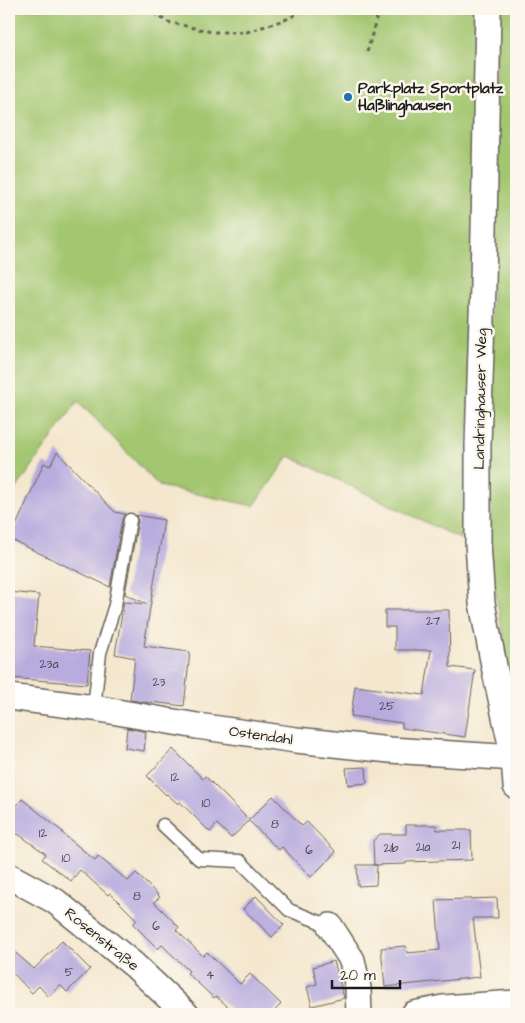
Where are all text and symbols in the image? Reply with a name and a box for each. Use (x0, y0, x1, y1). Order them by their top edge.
place label: Parkplatz Sportplatz Haßlinghausen (358, 78, 504, 118)
marker: Parkplatz Sportplatz Haßlinghausen (342, 91, 354, 103)
street label: Landringhauser Weg (469, 328, 493, 470)
house number: 27 (426, 613, 441, 630)
house number: 23a (39, 656, 59, 673)
house number: 23 (153, 674, 165, 691)
house number: 25 (379, 698, 395, 715)
street label: Ostendahl (228, 721, 294, 750)
house number: 12 (171, 769, 179, 786)
house number: 10 (201, 795, 211, 812)
house number: 8 (271, 816, 279, 833)
house number: 12 (39, 825, 47, 842)
house number: 21 (452, 837, 461, 854)
house number: 21a (416, 839, 430, 856)
house number: 21b (383, 840, 399, 857)
house number: 6 (305, 842, 313, 859)
house number: 10 (61, 850, 71, 867)
house number: 8 (133, 888, 141, 905)
street label: Rosenstraße (60, 903, 143, 976)
house number: 6 (152, 918, 160, 935)
scale bar (332, 958, 400, 990)
house number: 5 (65, 964, 74, 981)
text: 20 m (340, 965, 376, 986)
house number: 4 (206, 967, 214, 984)

